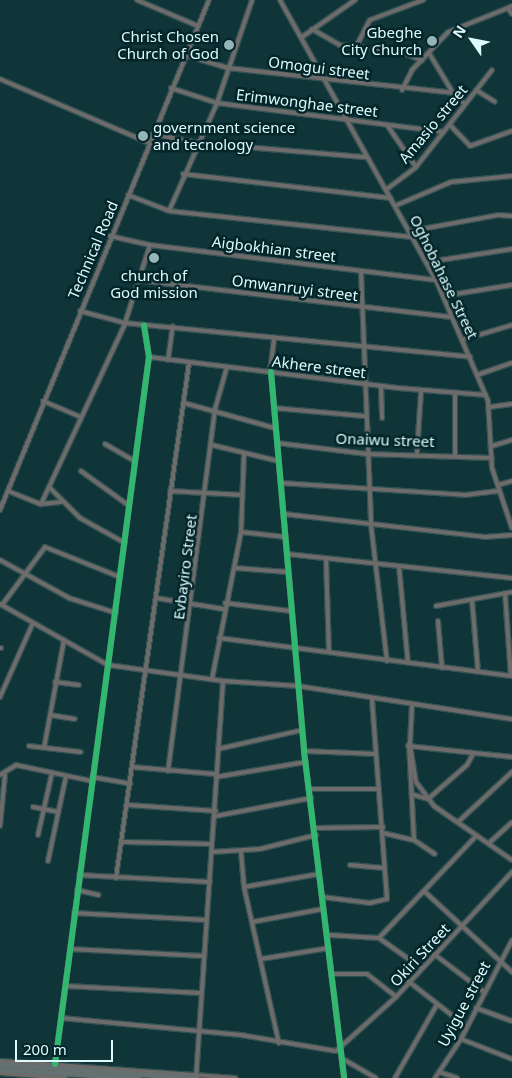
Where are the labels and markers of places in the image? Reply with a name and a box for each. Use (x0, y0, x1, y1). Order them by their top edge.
place label: Gbeghe City Church (341, 23, 422, 58)
place label: Christ Chosen Church of God (117, 27, 219, 62)
marker: Gbeghe City Church (426, 35, 438, 47)
marker: Christ Chosen Church of God (223, 39, 235, 51)
place label: government science and tecnology (153, 118, 295, 153)
marker: government science and tecnology (137, 130, 149, 142)
marker: church of God mission (148, 252, 160, 264)
place label: church of God mission (110, 266, 198, 301)

